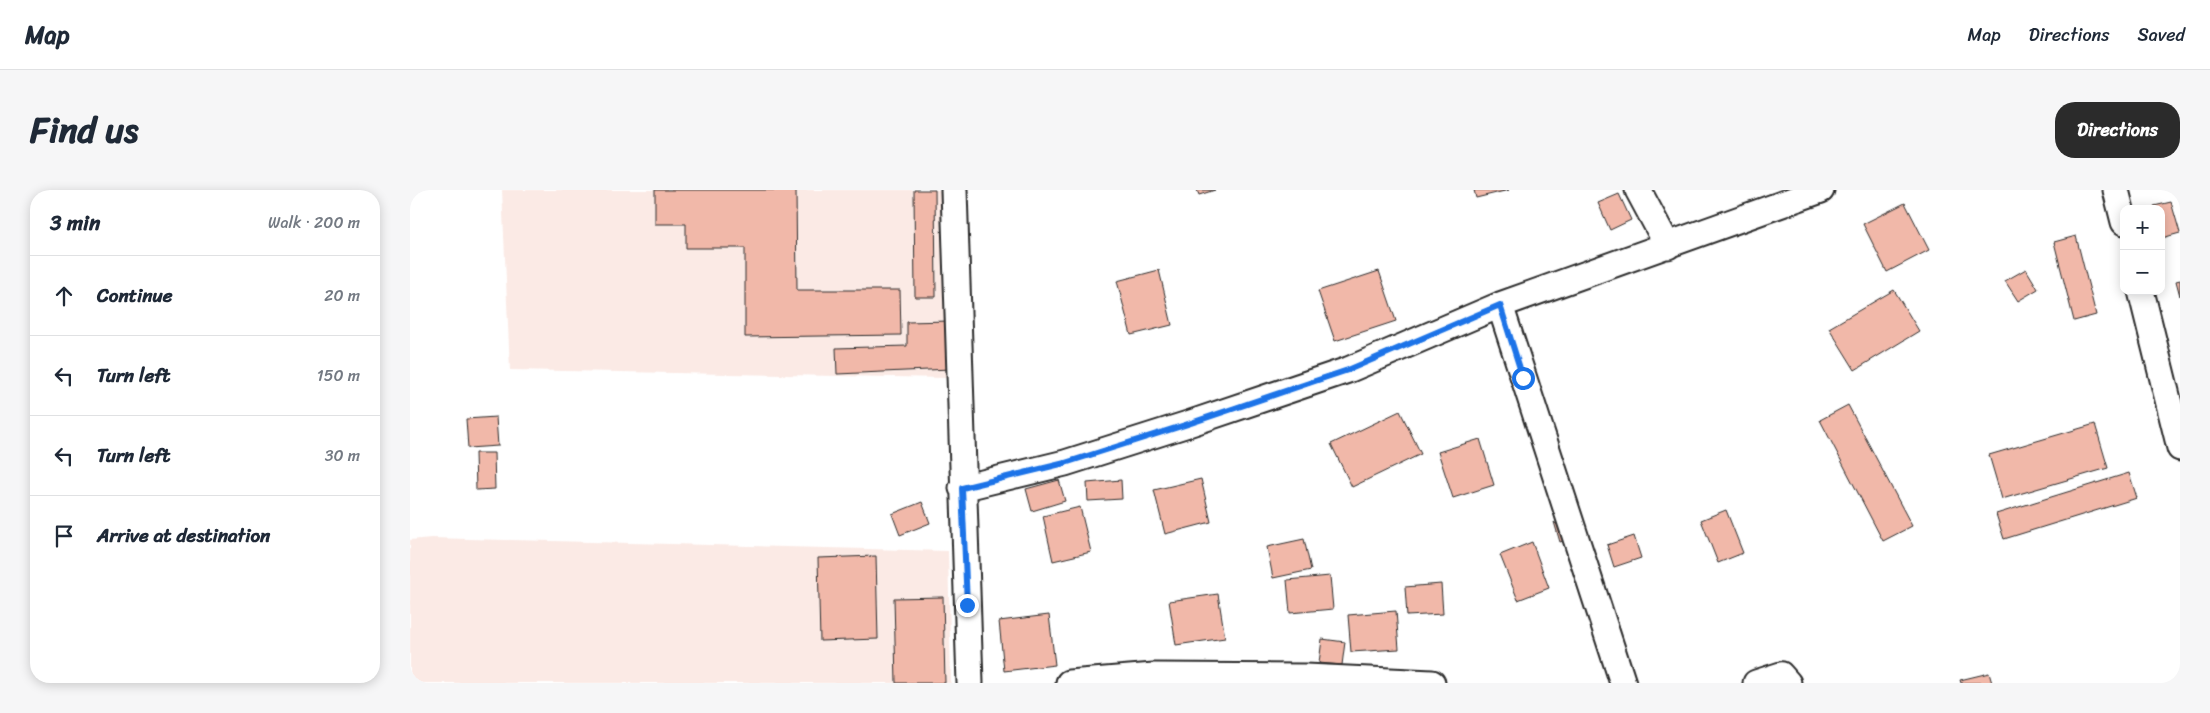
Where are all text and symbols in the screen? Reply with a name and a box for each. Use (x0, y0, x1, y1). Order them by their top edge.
text: Map (25, 14, 69, 56)
text: Map (1968, 19, 2001, 51)
text: Directions (2029, 19, 2110, 51)
text: Saved (2138, 19, 2185, 51)
text: Find us (30, 99, 138, 161)
button: Directions (2055, 102, 2180, 158)
text: 3 min (50, 204, 100, 242)
map controls (2120, 205, 2165, 295)
button: + (2120, 205, 2165, 250)
text: Walk · 200 m (268, 208, 360, 237)
button: − (2120, 250, 2165, 295)
text: Continue (97, 279, 173, 312)
text: 20 m (324, 281, 360, 310)
icon: ahead (50, 282, 78, 310)
text: Turn left (97, 359, 170, 392)
text: 150 m (317, 361, 360, 390)
icon: left (50, 362, 78, 390)
route start (1512, 367, 1535, 390)
text: Turn left (97, 439, 170, 472)
text: 30 m (325, 441, 360, 470)
icon: left (50, 442, 78, 470)
text: Arrive at destination (97, 519, 270, 552)
icon: arrive (50, 522, 78, 550)
route end (956, 594, 979, 617)

